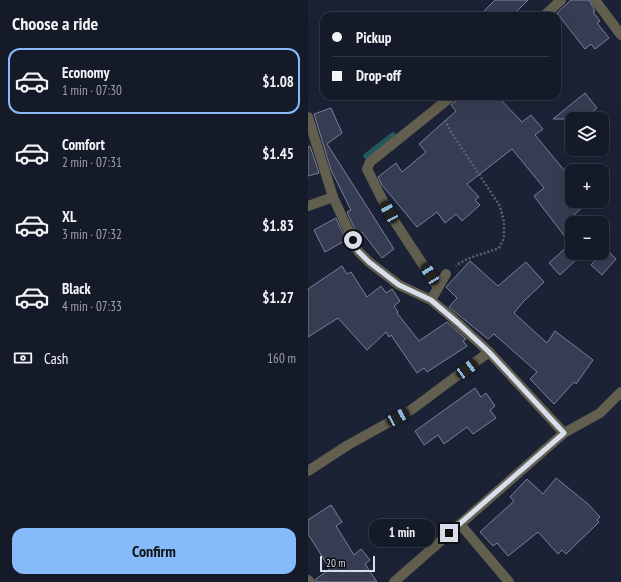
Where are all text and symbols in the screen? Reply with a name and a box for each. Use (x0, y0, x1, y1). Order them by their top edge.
text: Choose a ride (12, 12, 98, 35)
text: Pickup (356, 28, 391, 47)
icon: car (14, 63, 50, 99)
text: Economy (62, 63, 110, 82)
text: Drop-off (356, 66, 401, 85)
text: $1.08 (262, 72, 294, 91)
text: 1 min · 07:30 (62, 82, 122, 99)
map controls (565, 112, 609, 260)
button: layers (565, 112, 609, 156)
icon: car (14, 135, 50, 171)
text: Comfort (62, 135, 105, 154)
text: $1.45 (262, 144, 294, 163)
text: 2 min · 07:31 (62, 154, 122, 171)
button: + (565, 164, 609, 208)
car (378, 199, 400, 225)
icon: car (14, 207, 50, 243)
text: XL (62, 207, 76, 226)
text: $1.83 (262, 216, 294, 235)
button: − (565, 216, 609, 260)
text: 3 min · 07:32 (62, 226, 122, 243)
route start (344, 231, 362, 249)
car (419, 261, 441, 287)
icon: car (14, 279, 50, 315)
text: Black (62, 279, 91, 298)
text: $1.27 (262, 288, 294, 307)
text: 4 min · 07:33 (62, 298, 122, 315)
icon: cash (12, 347, 34, 369)
text: Cash (44, 349, 68, 368)
text: 160 m (267, 350, 296, 367)
car (454, 357, 480, 381)
car (385, 406, 411, 428)
callout: 1 min (369, 519, 435, 547)
text: 1 min (389, 524, 415, 541)
route end (440, 524, 458, 542)
button: Confirm (12, 528, 296, 574)
scale bar (320, 554, 375, 573)
text: 20 m (326, 556, 345, 570)

